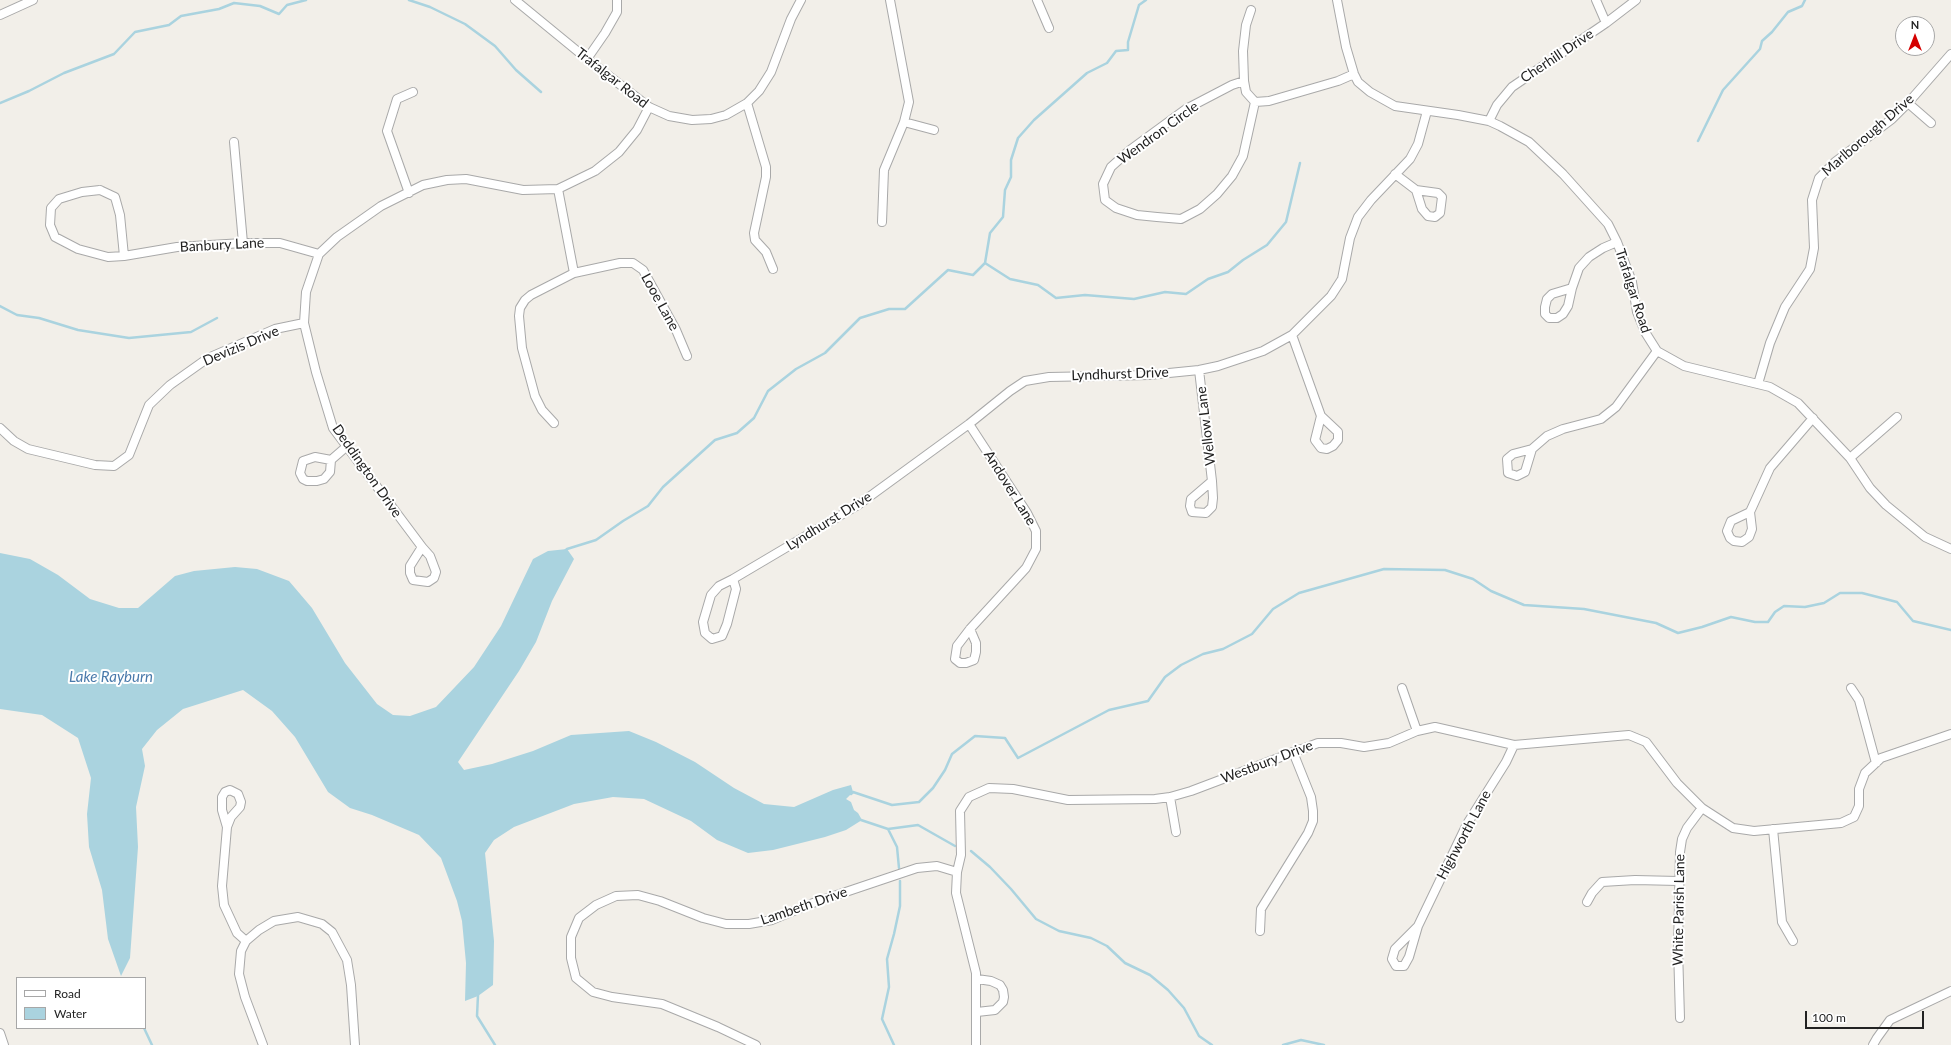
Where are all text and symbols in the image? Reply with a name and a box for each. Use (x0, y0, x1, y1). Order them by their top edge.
north arrow (1895, 16, 1935, 56)
text: N (1911, 18, 1919, 31)
street label: Cherhill Drive (1517, 25, 1597, 87)
street label: Trafalgar Road (572, 44, 652, 112)
street label: Marlborough Drive (1819, 90, 1917, 180)
street label: Wendron Circle (1114, 98, 1202, 168)
street label: Banbury Lane (179, 234, 265, 256)
street label: Trafalgar Road (1611, 247, 1655, 335)
street label: Looe Lane (637, 270, 683, 334)
street label: Devizis Drive (200, 322, 282, 370)
street label: Lyndhurst Drive (1071, 364, 1169, 384)
street label: Wellow Lane (1193, 386, 1219, 466)
street label: Deddington Drive (329, 421, 405, 521)
street label: Andover Lane (980, 447, 1040, 529)
street label: Lyndhurst Drive (783, 488, 875, 554)
water label: Lake Rayburn (69, 668, 153, 686)
street label: Westbury Drive (1219, 737, 1315, 787)
street label: Highworth Lane (1433, 787, 1495, 883)
street label: White Parish Lane (1670, 854, 1688, 966)
street label: Lambeth Drive (758, 883, 850, 929)
legend (16, 977, 146, 1029)
text: Road (54, 986, 81, 1001)
scale bar (1807, 1003, 1926, 1029)
text: Water (54, 1006, 87, 1021)
text: 100 m (1812, 1010, 1846, 1025)

